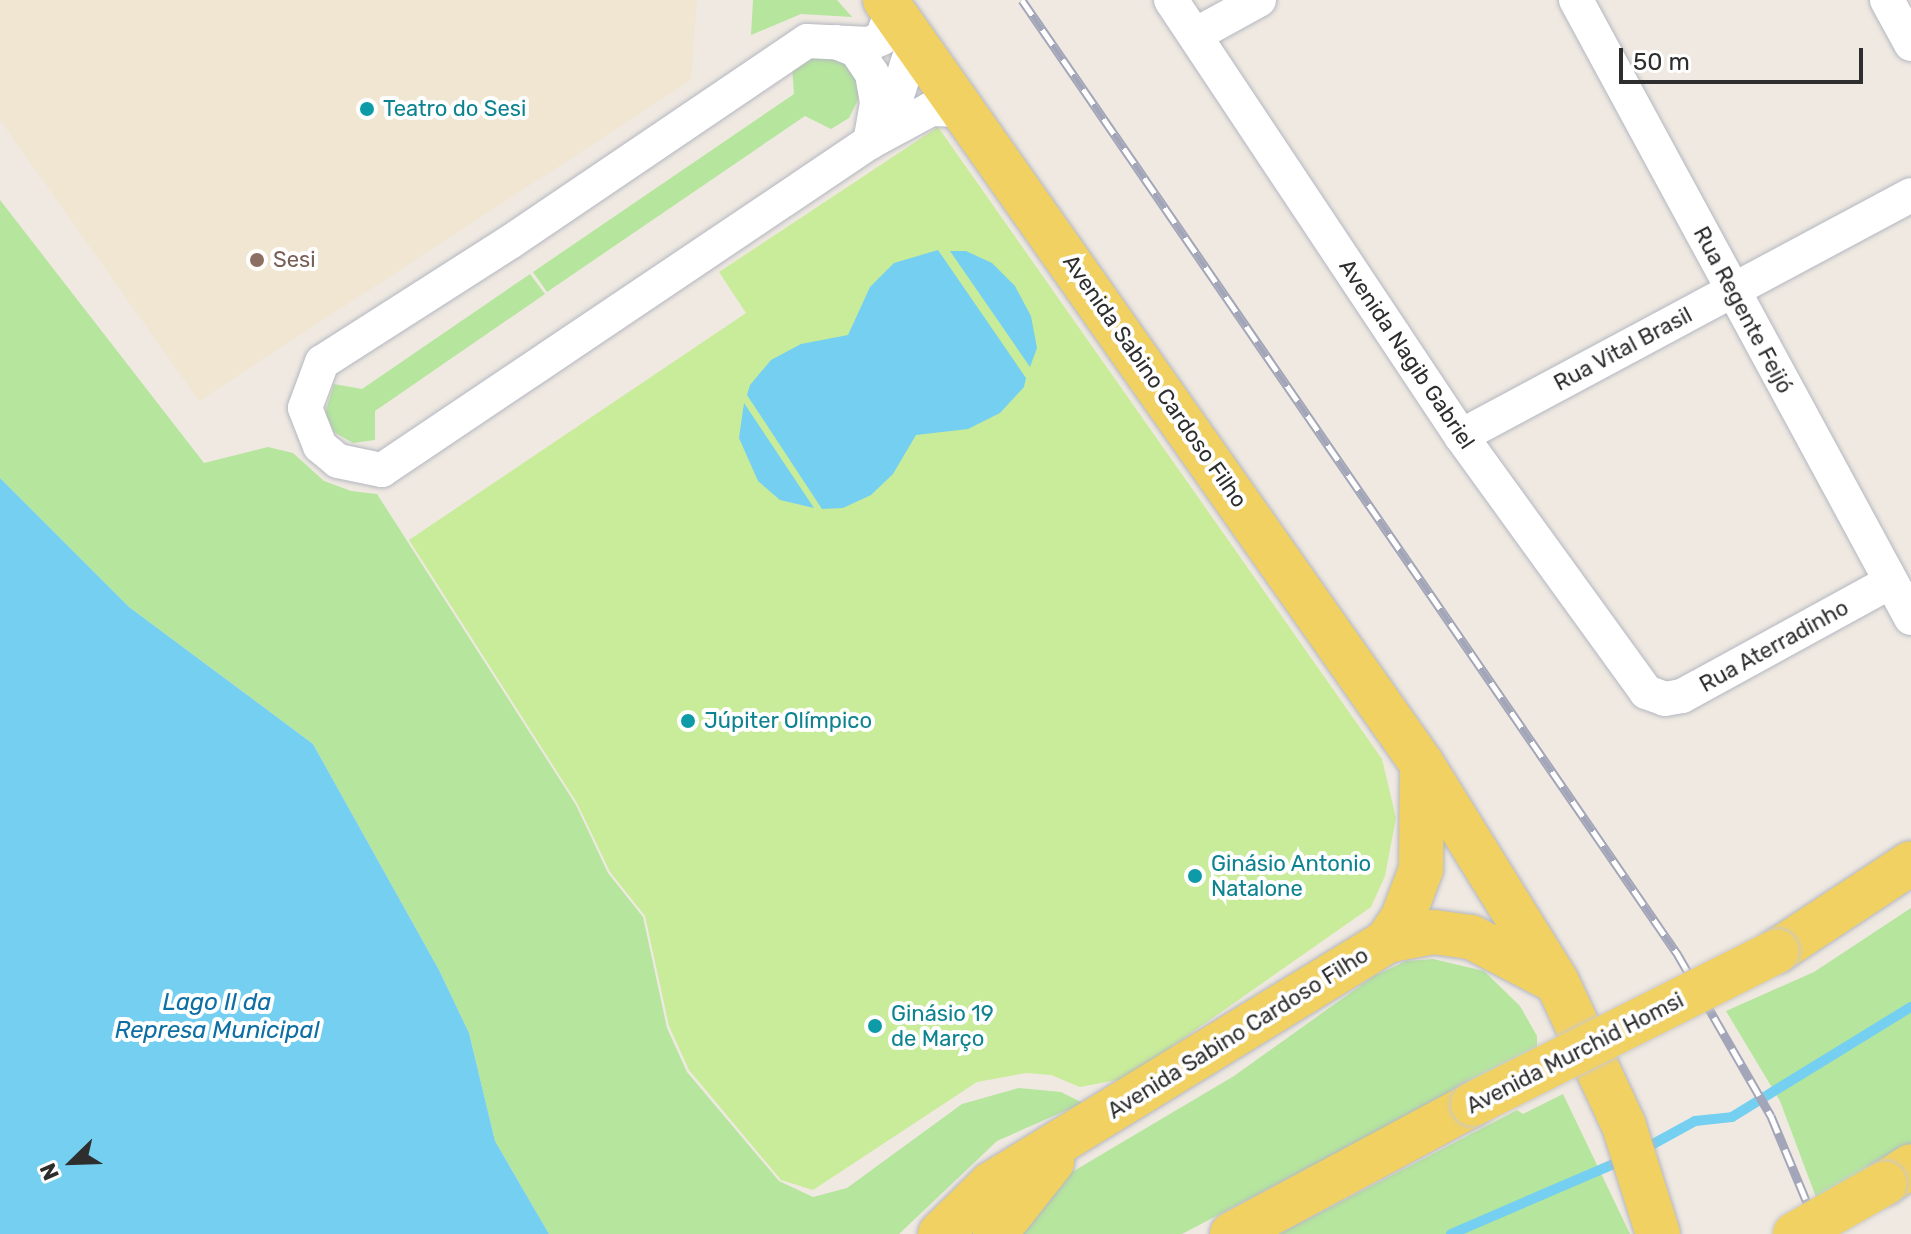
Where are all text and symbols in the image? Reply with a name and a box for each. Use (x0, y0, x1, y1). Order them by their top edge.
scale bar (1623, 32, 1867, 82)
text: 50 m (1633, 48, 1690, 76)
place label: Teatro do Sesi (383, 96, 526, 122)
marker: Teatro do Sesi (358, 100, 376, 118)
street label: Rua Regente Feijó (1688, 222, 1798, 398)
place label: Sesi (273, 247, 316, 273)
street label: Avenida Sabino Cardoso Filho (1057, 250, 1253, 512)
marker: Sesi (248, 251, 266, 269)
street label: Avenida Nagib Gabriel (1334, 254, 1480, 454)
street label: Rua Vital Brasil (1549, 301, 1697, 397)
street label: Rua Aterradinho (1695, 594, 1853, 698)
place label: Júpiter Olímpico (704, 708, 873, 734)
marker: Júpiter Olímpico (679, 712, 697, 730)
place label: Ginásio Antonio Natalone (1211, 850, 1372, 902)
marker: Ginásio Antonio Natalone (1186, 867, 1204, 885)
street label: Avenida Sabino Cardoso Filho (1103, 942, 1373, 1124)
street label: Avenida Murchid Homsi (1462, 987, 1688, 1119)
water label: Lago II da Represa Municipal (114, 989, 320, 1045)
place label: Ginásio 19 de Março (891, 1000, 994, 1052)
marker: Ginásio 19 de Março (866, 1017, 884, 1035)
north arrow (32, 1122, 112, 1202)
text: N (34, 1159, 65, 1184)

